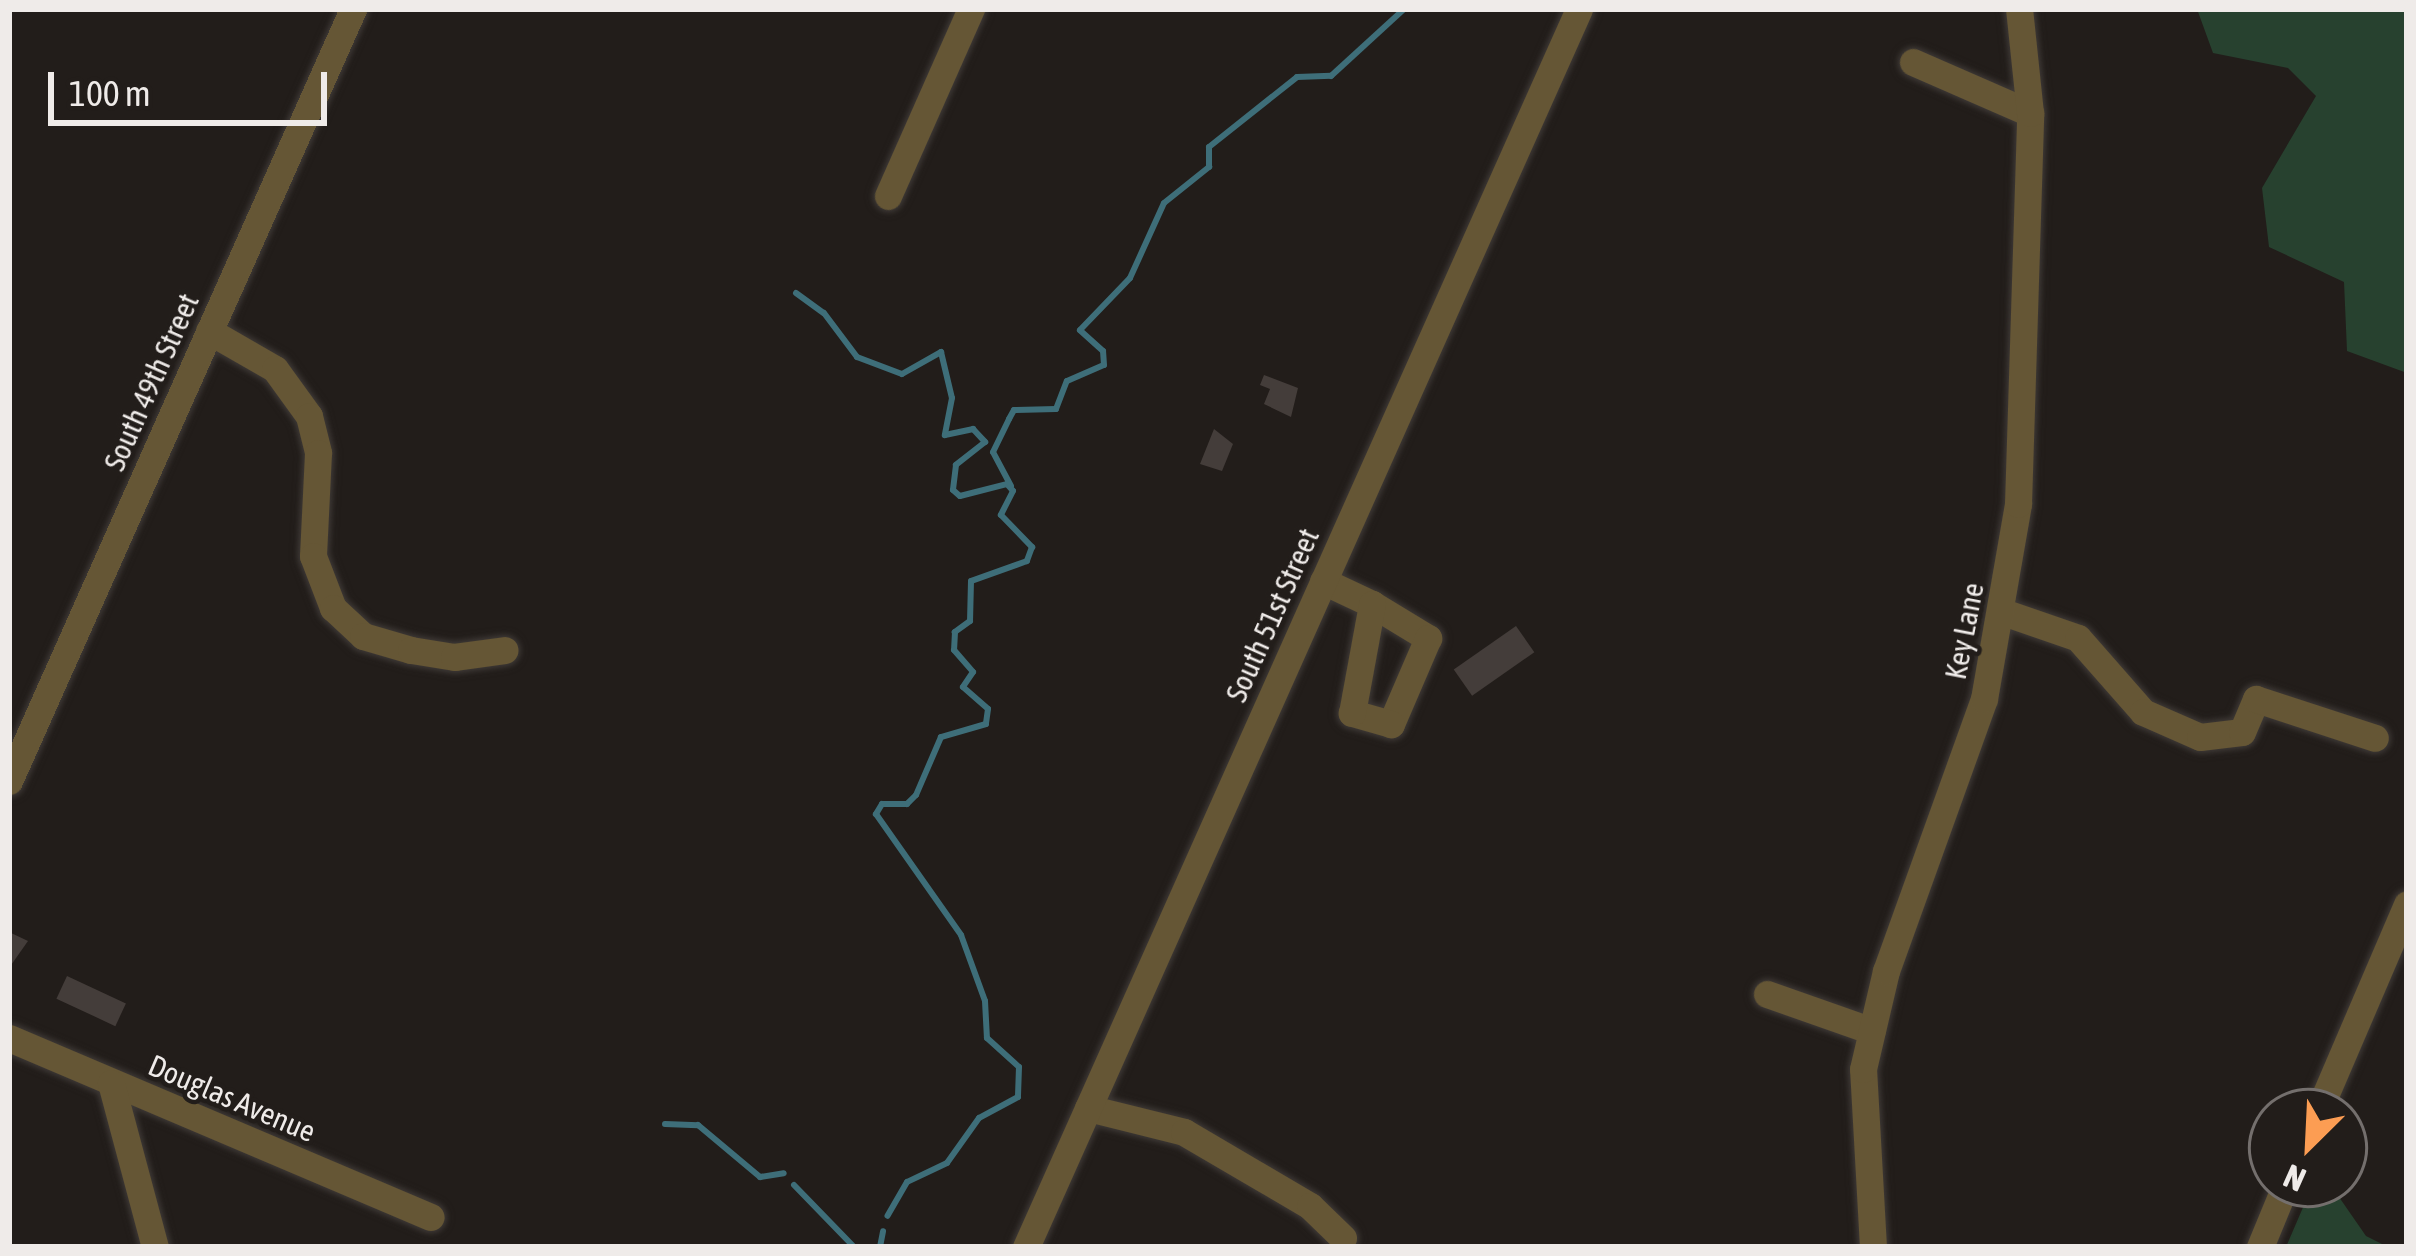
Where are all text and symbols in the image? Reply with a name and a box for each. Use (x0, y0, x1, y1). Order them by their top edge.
scale bar (54, 48, 333, 122)
text: 100 m (69, 72, 151, 114)
street label: South 49th Street (96, 288, 206, 476)
street label: South 51st Street (1218, 523, 1326, 707)
street label: Key Lane (1937, 580, 1991, 682)
street label: Douglas Avenue (143, 1047, 321, 1149)
north arrow (2248, 1088, 2368, 1208)
text: N (2278, 1157, 2311, 1199)

